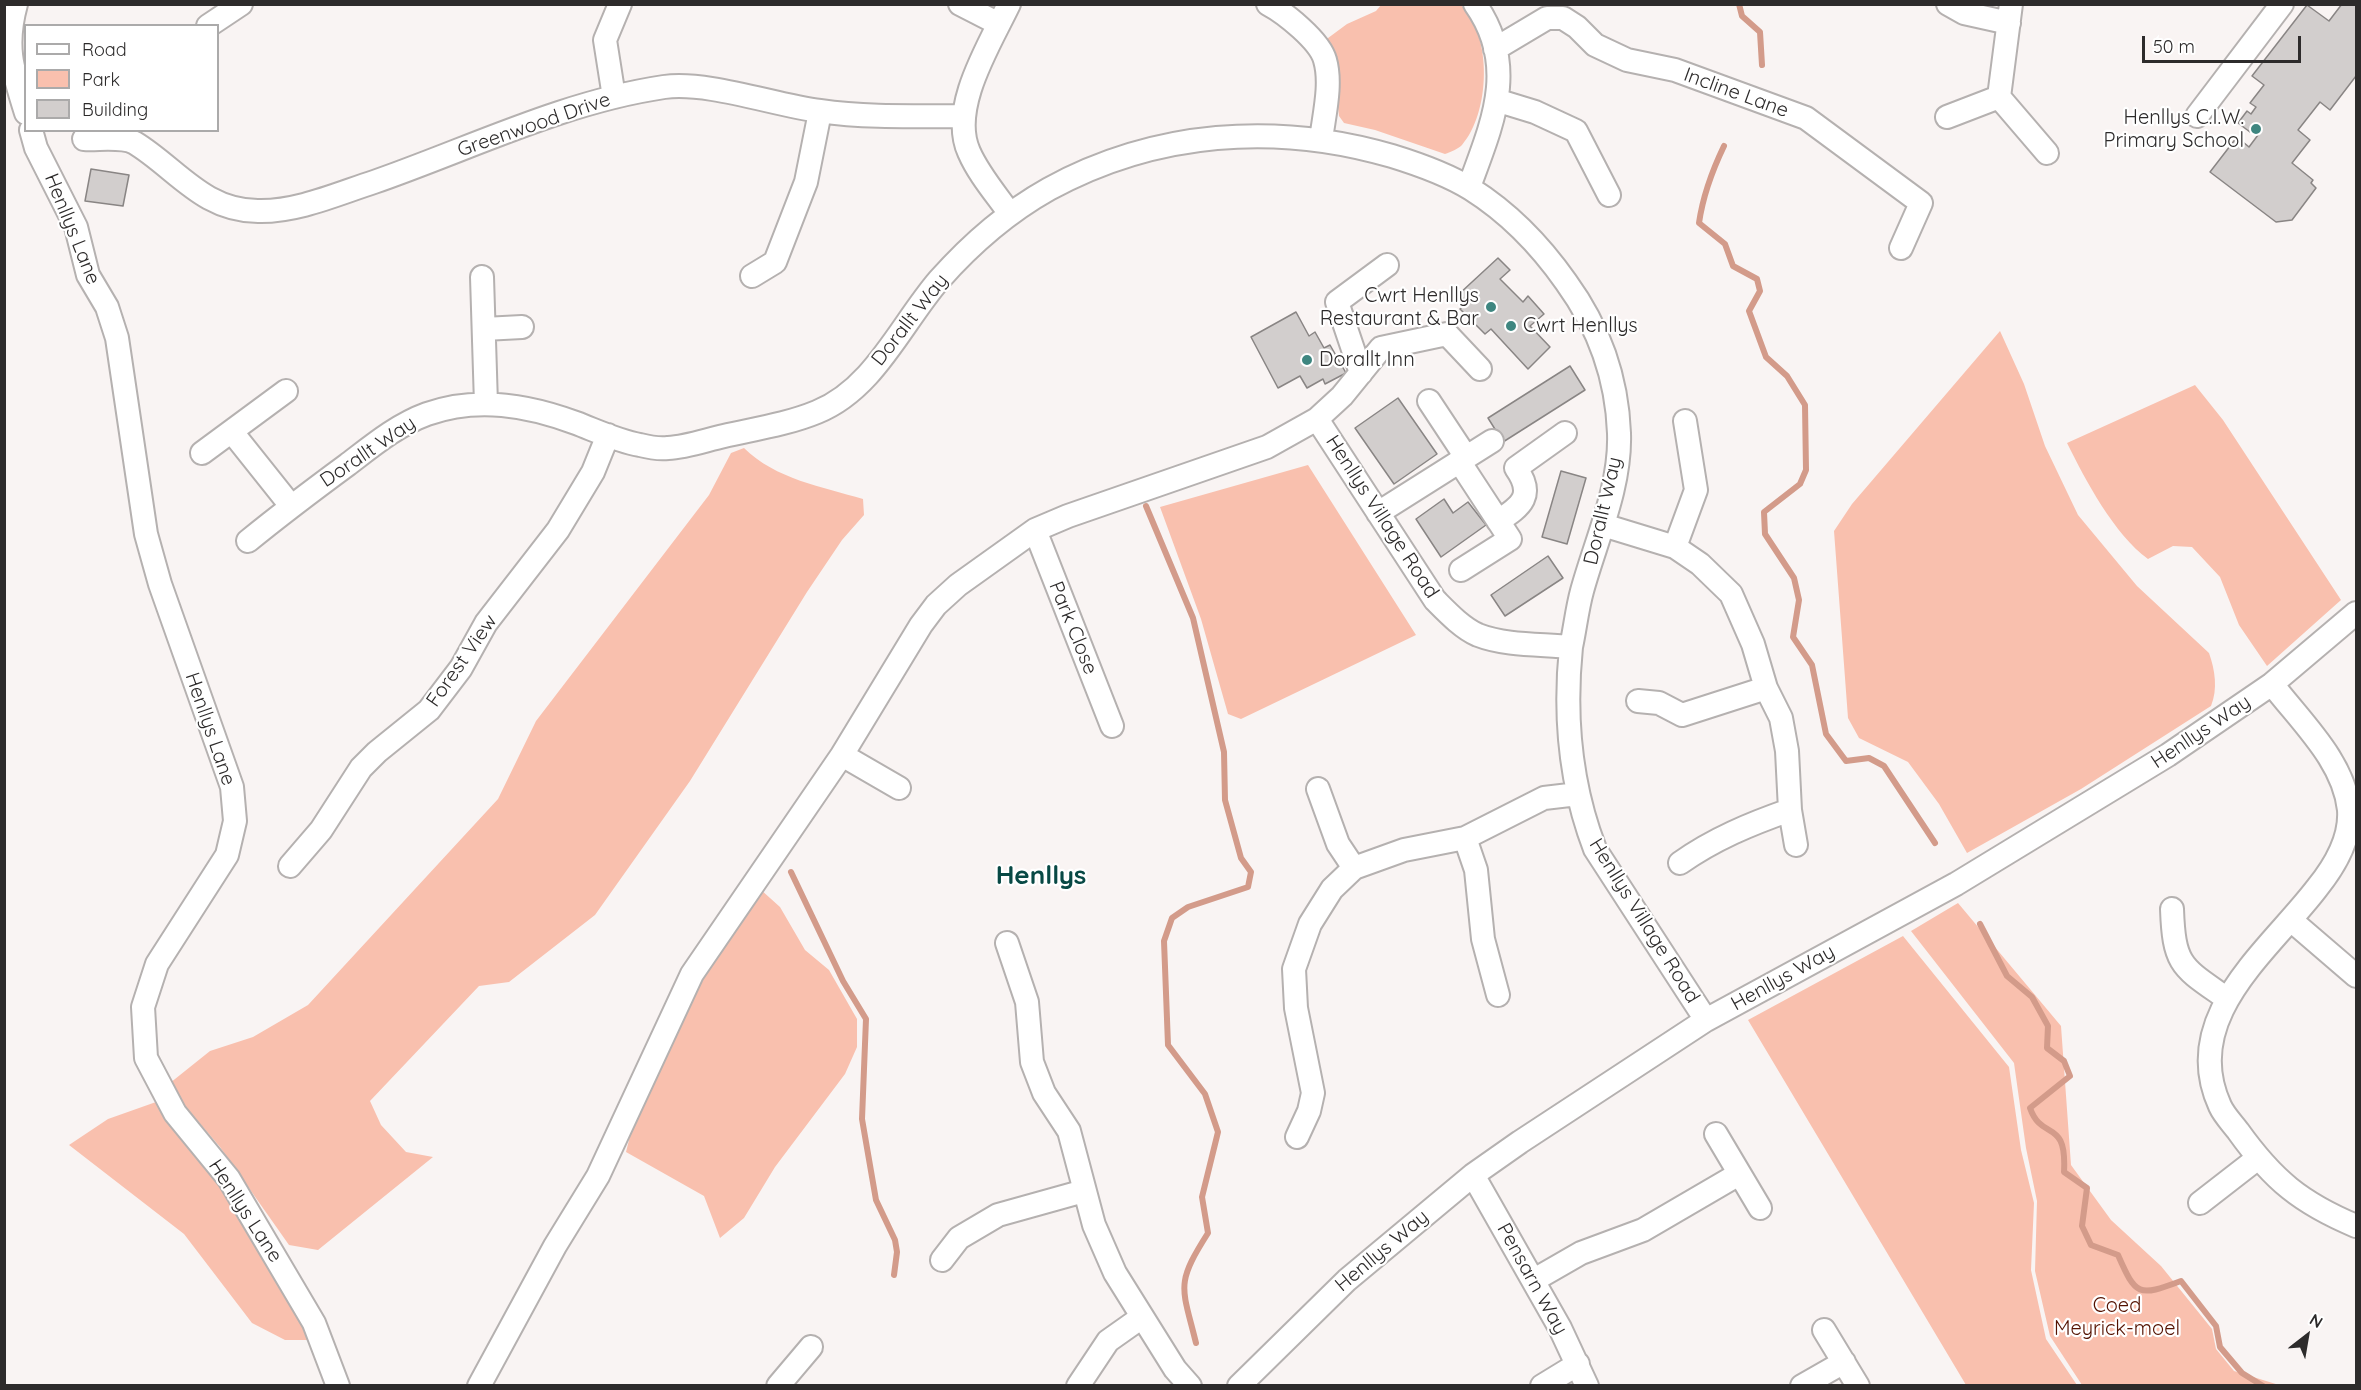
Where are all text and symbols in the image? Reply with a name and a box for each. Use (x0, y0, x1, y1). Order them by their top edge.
legend (24, 24, 219, 132)
scale bar (2145, 24, 2304, 62)
text: 50 m (2153, 35, 2195, 58)
text: Road (82, 38, 127, 61)
street label: Incline Lane (1680, 63, 1792, 123)
text: Park (82, 68, 120, 91)
street label: Greenwood Drive (454, 88, 614, 162)
text: Building (82, 98, 148, 121)
place label: Henllys C.I.W. Primary School (2104, 106, 2244, 153)
marker: Henllys C.I.W. Primary School (2249, 122, 2263, 136)
street label: Henllys Lane (39, 170, 105, 288)
street label: Dorallt Way (867, 269, 953, 371)
place label: Cwrt Henllys Restaurant & Bar (1320, 284, 1479, 331)
marker: Cwrt Henllys Restaurant & Bar (1484, 300, 1498, 314)
place label: Cwrt Henllys (1523, 314, 1638, 338)
marker: Cwrt Henllys (1504, 319, 1518, 333)
place label: Dorallt Inn (1319, 348, 1415, 372)
marker: Dorallt Inn (1300, 353, 1314, 367)
street label: Dorallt Way (316, 411, 420, 493)
street label: Henllys Village Road (1320, 431, 1444, 603)
street label: Dorallt Way (1579, 455, 1627, 567)
street label: Park Close (1044, 578, 1102, 678)
street label: Forest View (421, 610, 503, 712)
street label: Henllys Lane (179, 669, 241, 789)
street label: Henllys Way (2147, 690, 2255, 774)
street label: Henllys Village Road (1584, 834, 1704, 1008)
district label: Henllys (996, 860, 1086, 892)
street label: Henllys Way (1727, 940, 1839, 1016)
street label: Henllys Lane (203, 1155, 287, 1267)
street label: Henllys Way (1330, 1205, 1434, 1297)
street label: Pensarn Way (1492, 1219, 1572, 1339)
park label: Coed Meyrick-moel (2054, 1294, 2180, 1341)
north arrow (2277, 1306, 2337, 1366)
text: N (2306, 1309, 2326, 1332)

